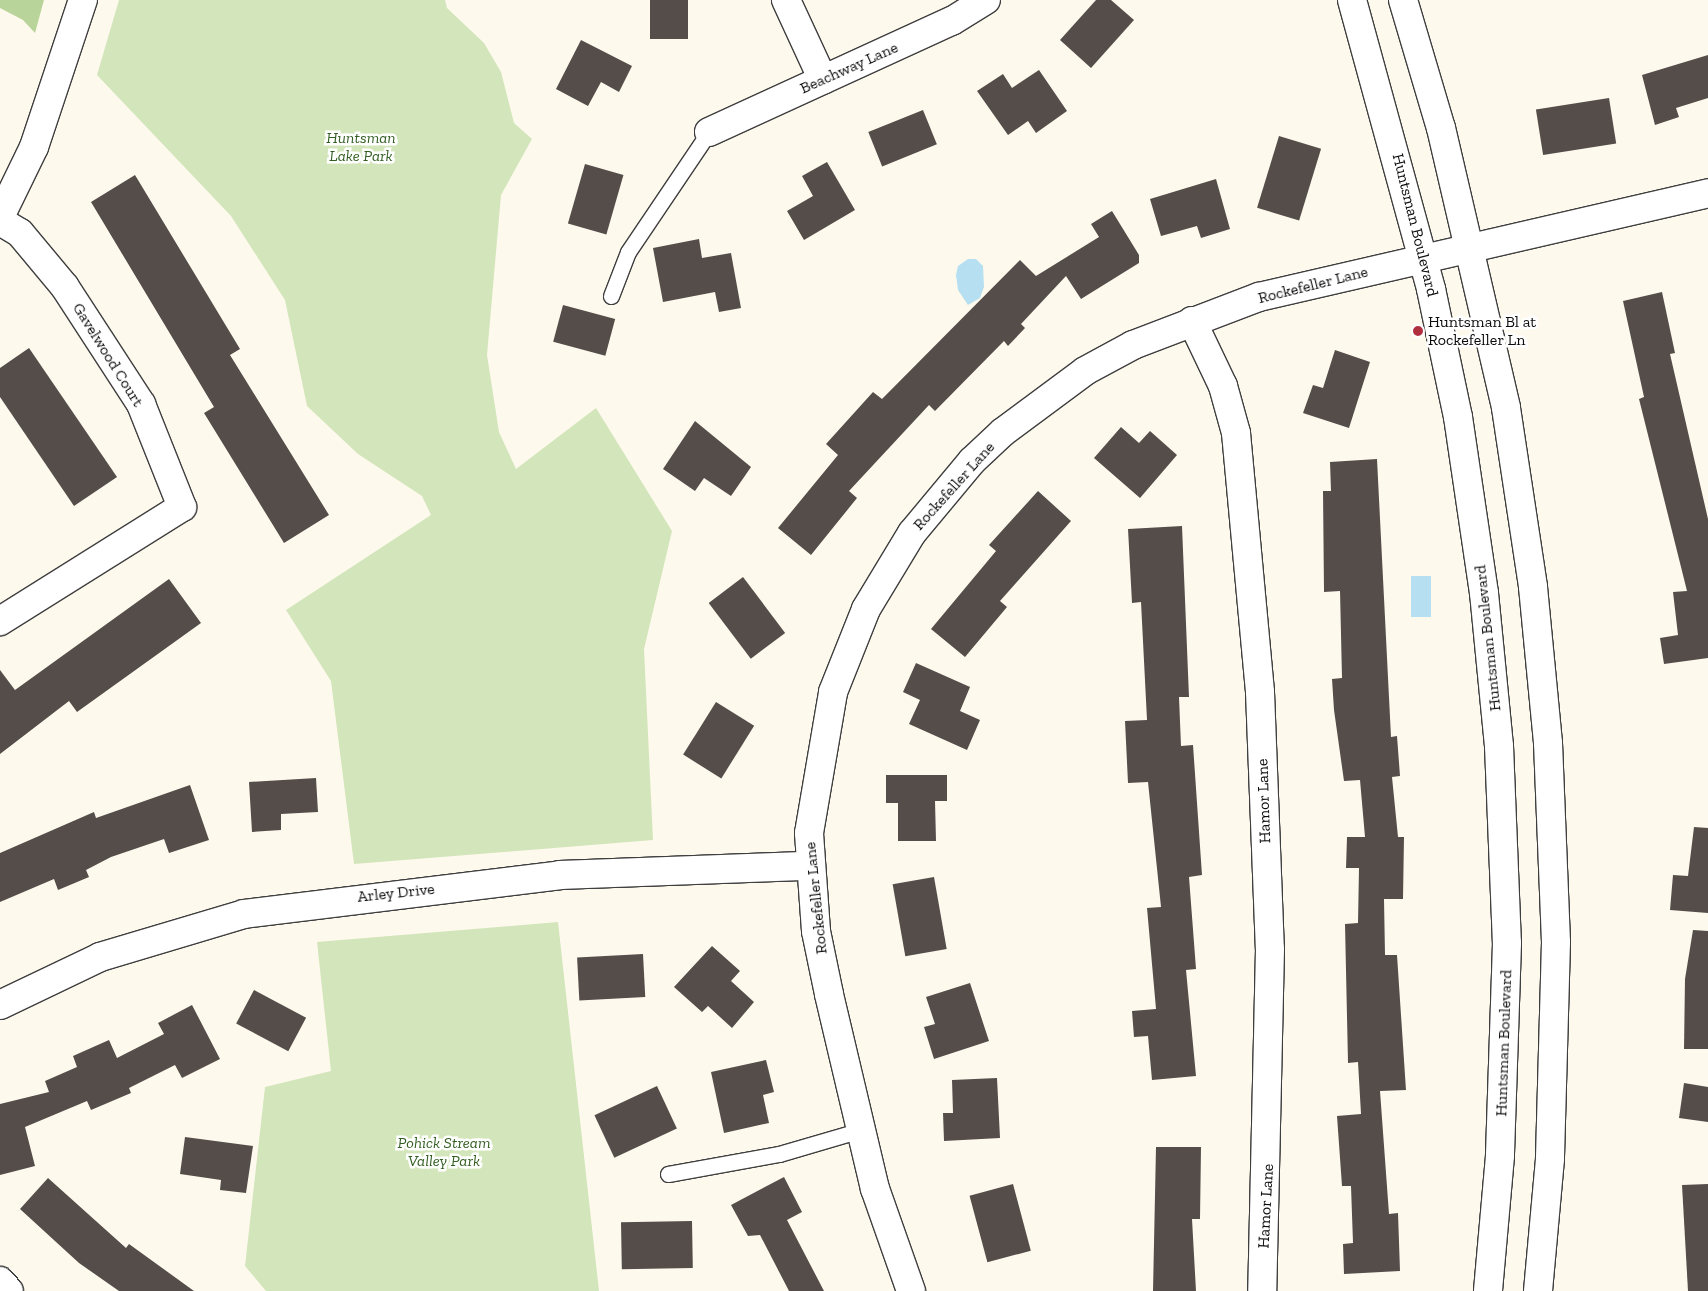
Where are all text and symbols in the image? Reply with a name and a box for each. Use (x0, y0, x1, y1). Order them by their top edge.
street label: Beachway Lane (797, 38, 901, 98)
park label: Huntsman Lake Park (326, 128, 396, 166)
street label: Huntsman Boulevard (1388, 151, 1442, 299)
street label: Rockefeller Lane (1256, 262, 1370, 308)
street label: Gavelwood Court (68, 299, 148, 411)
place label: Huntsman Bl at Rockefeller Ln (1428, 312, 1536, 350)
marker: Huntsman Bl at Rockefeller Ln (1412, 325, 1424, 337)
street label: Rockefeller Lane (909, 438, 999, 534)
street label: Huntsman Boulevard (1471, 564, 1505, 712)
street label: Hamor Lane (1253, 758, 1275, 844)
street label: Rockefeller Lane (801, 841, 831, 955)
street label: Arley Drive (356, 879, 436, 907)
street label: Huntsman Boulevard (1492, 969, 1516, 1117)
park label: Pohick Stream Valley Park (397, 1133, 491, 1171)
street label: Hamor Lane (1254, 1163, 1278, 1249)

